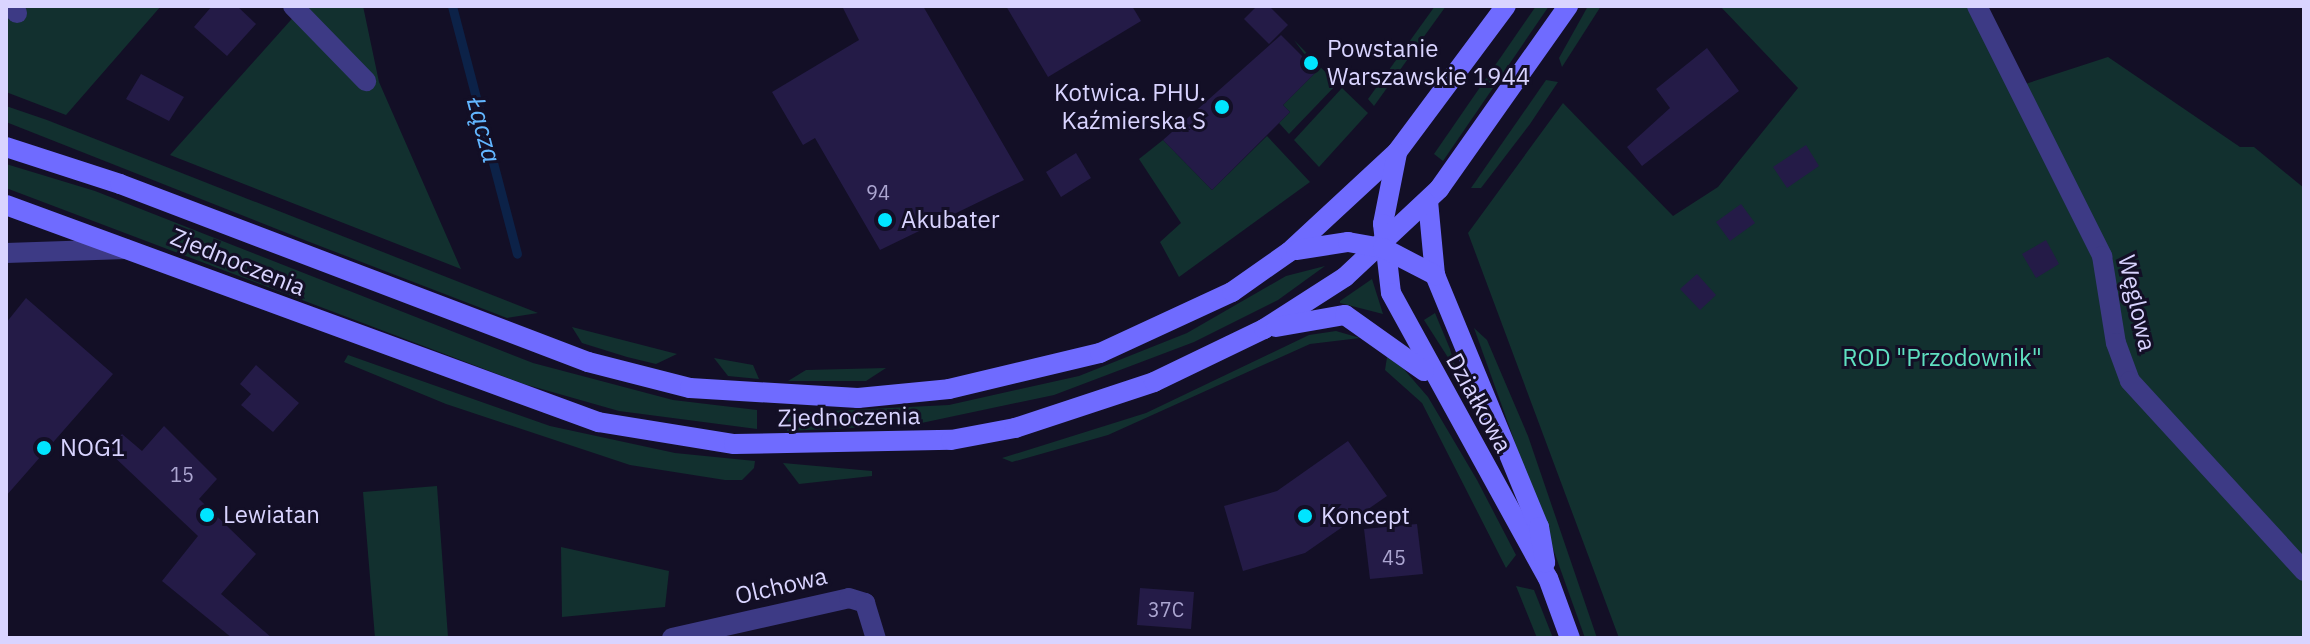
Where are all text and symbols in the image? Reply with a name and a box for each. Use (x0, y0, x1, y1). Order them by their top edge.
place label: Powstanie Warszawskie 1944 (1327, 35, 1530, 91)
marker: Powstanie Warszawskie 1944 (1302, 54, 1320, 72)
place label: Kotwica. PHU. Kaźmierska S (1054, 79, 1206, 135)
water label: Łącza (460, 94, 508, 166)
marker: Kotwica. PHU. Kaźmierska S (1213, 98, 1231, 116)
house number: 94 (866, 180, 890, 204)
place label: Akubater (901, 206, 999, 234)
marker: Akubater (876, 211, 894, 229)
street label: Zjednoczenia (166, 222, 310, 302)
street label: Węglowa (2112, 252, 2162, 354)
park label: ROD "Przodownik" (1842, 344, 2042, 372)
street label: Działkowa (1440, 348, 1518, 458)
street label: Zjednoczenia (777, 401, 921, 433)
place label: NOG1 (60, 434, 125, 462)
marker: NOG1 (35, 439, 53, 457)
house number: 15 (170, 462, 194, 486)
place label: Lewiatan (223, 501, 320, 529)
place label: Koncept (1321, 502, 1410, 530)
marker: Lewiatan (198, 506, 216, 524)
marker: Koncept (1296, 507, 1314, 525)
house number: 45 (1382, 545, 1406, 569)
street label: Olchowa (732, 561, 830, 611)
house number: 37C (1148, 597, 1184, 621)

